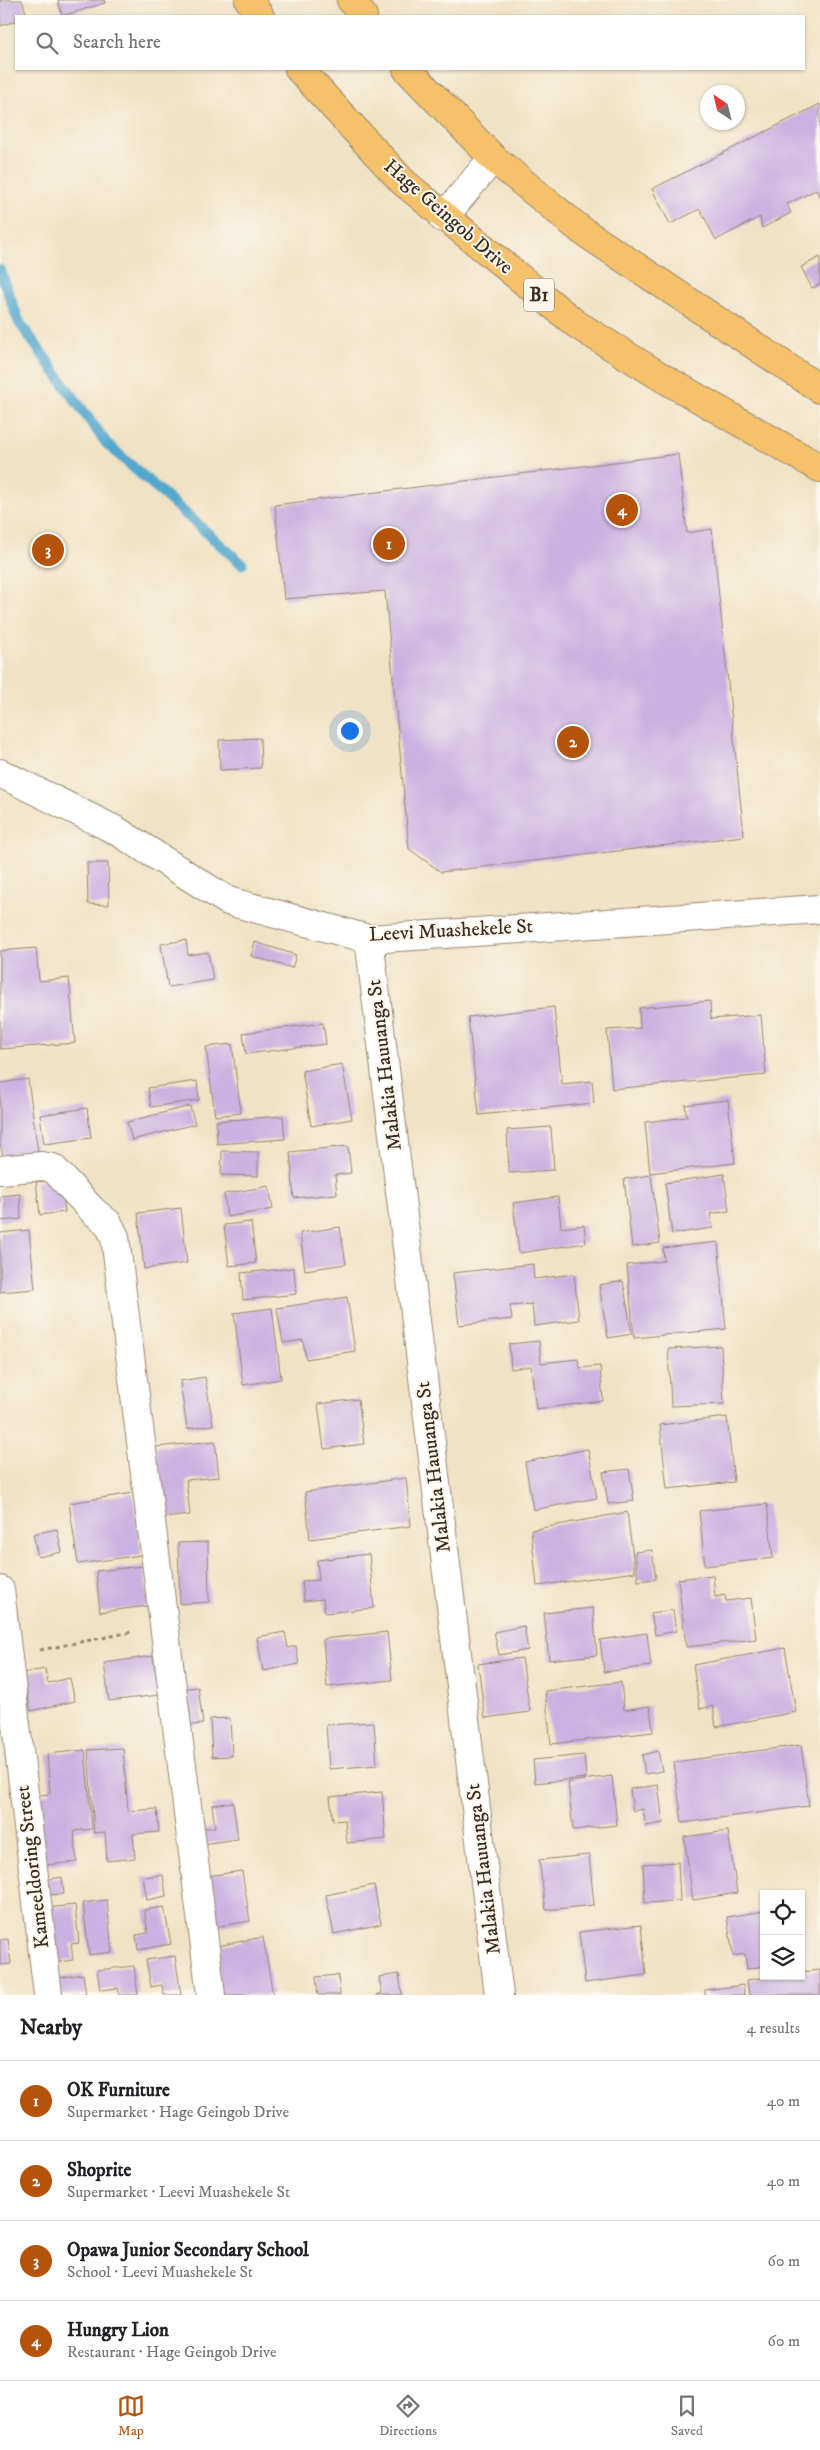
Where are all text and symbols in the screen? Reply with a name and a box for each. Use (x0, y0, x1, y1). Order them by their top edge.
search box (15, 15, 805, 70)
icon: search (33, 29, 61, 57)
text: Search here (73, 31, 161, 54)
north arrow (700, 85, 745, 130)
street label: Hage Geingob Drive (378, 154, 518, 280)
road number: B1 (524, 278, 554, 312)
pin: 4 (606, 491, 638, 529)
pin: 1 (373, 525, 405, 563)
pin: 3 (32, 531, 64, 569)
your location (337, 718, 363, 744)
pin: 2 (557, 723, 589, 761)
street label: Leevi Muashekele St (368, 914, 534, 948)
street label: Malakia Hauuanga St (362, 978, 408, 1152)
street label: Malakia Hauuanga St (411, 1380, 457, 1554)
street label: Malakia Hauuanga St (461, 1782, 507, 1956)
street label: Kameeldoring Street (11, 1784, 55, 1950)
map controls (760, 1890, 805, 1980)
button: locate (760, 1890, 805, 1935)
button: layers (760, 1935, 805, 1980)
text: Nearby (20, 2015, 82, 2041)
text: 4 results (747, 2018, 800, 2038)
text: OK Furniture (67, 2079, 170, 2102)
text: 1 (33, 2091, 39, 2111)
text: 40 m (767, 2091, 800, 2111)
text: Supermarket · Hage Geingob Drive (67, 2102, 289, 2122)
text: Shoprite (67, 2159, 131, 2182)
text: 2 (32, 2171, 40, 2191)
text: 40 m (767, 2171, 800, 2191)
text: Supermarket · Leevi Muashekele St (67, 2182, 290, 2202)
text: Opawa Junior Secondary School (67, 2239, 309, 2262)
text: 3 (33, 2251, 39, 2271)
text: 60 m (768, 2251, 800, 2271)
text: School · Leevi Muashekele St (67, 2262, 253, 2282)
text: Hungry Lion (67, 2319, 169, 2342)
text: 4 (31, 2331, 41, 2351)
text: 60 m (768, 2331, 800, 2351)
text: Restaurant · Hage Geingob Drive (67, 2342, 277, 2362)
tab: Map (117, 2392, 145, 2440)
tab: Directions (379, 2392, 437, 2440)
tab: Saved (671, 2392, 703, 2440)

